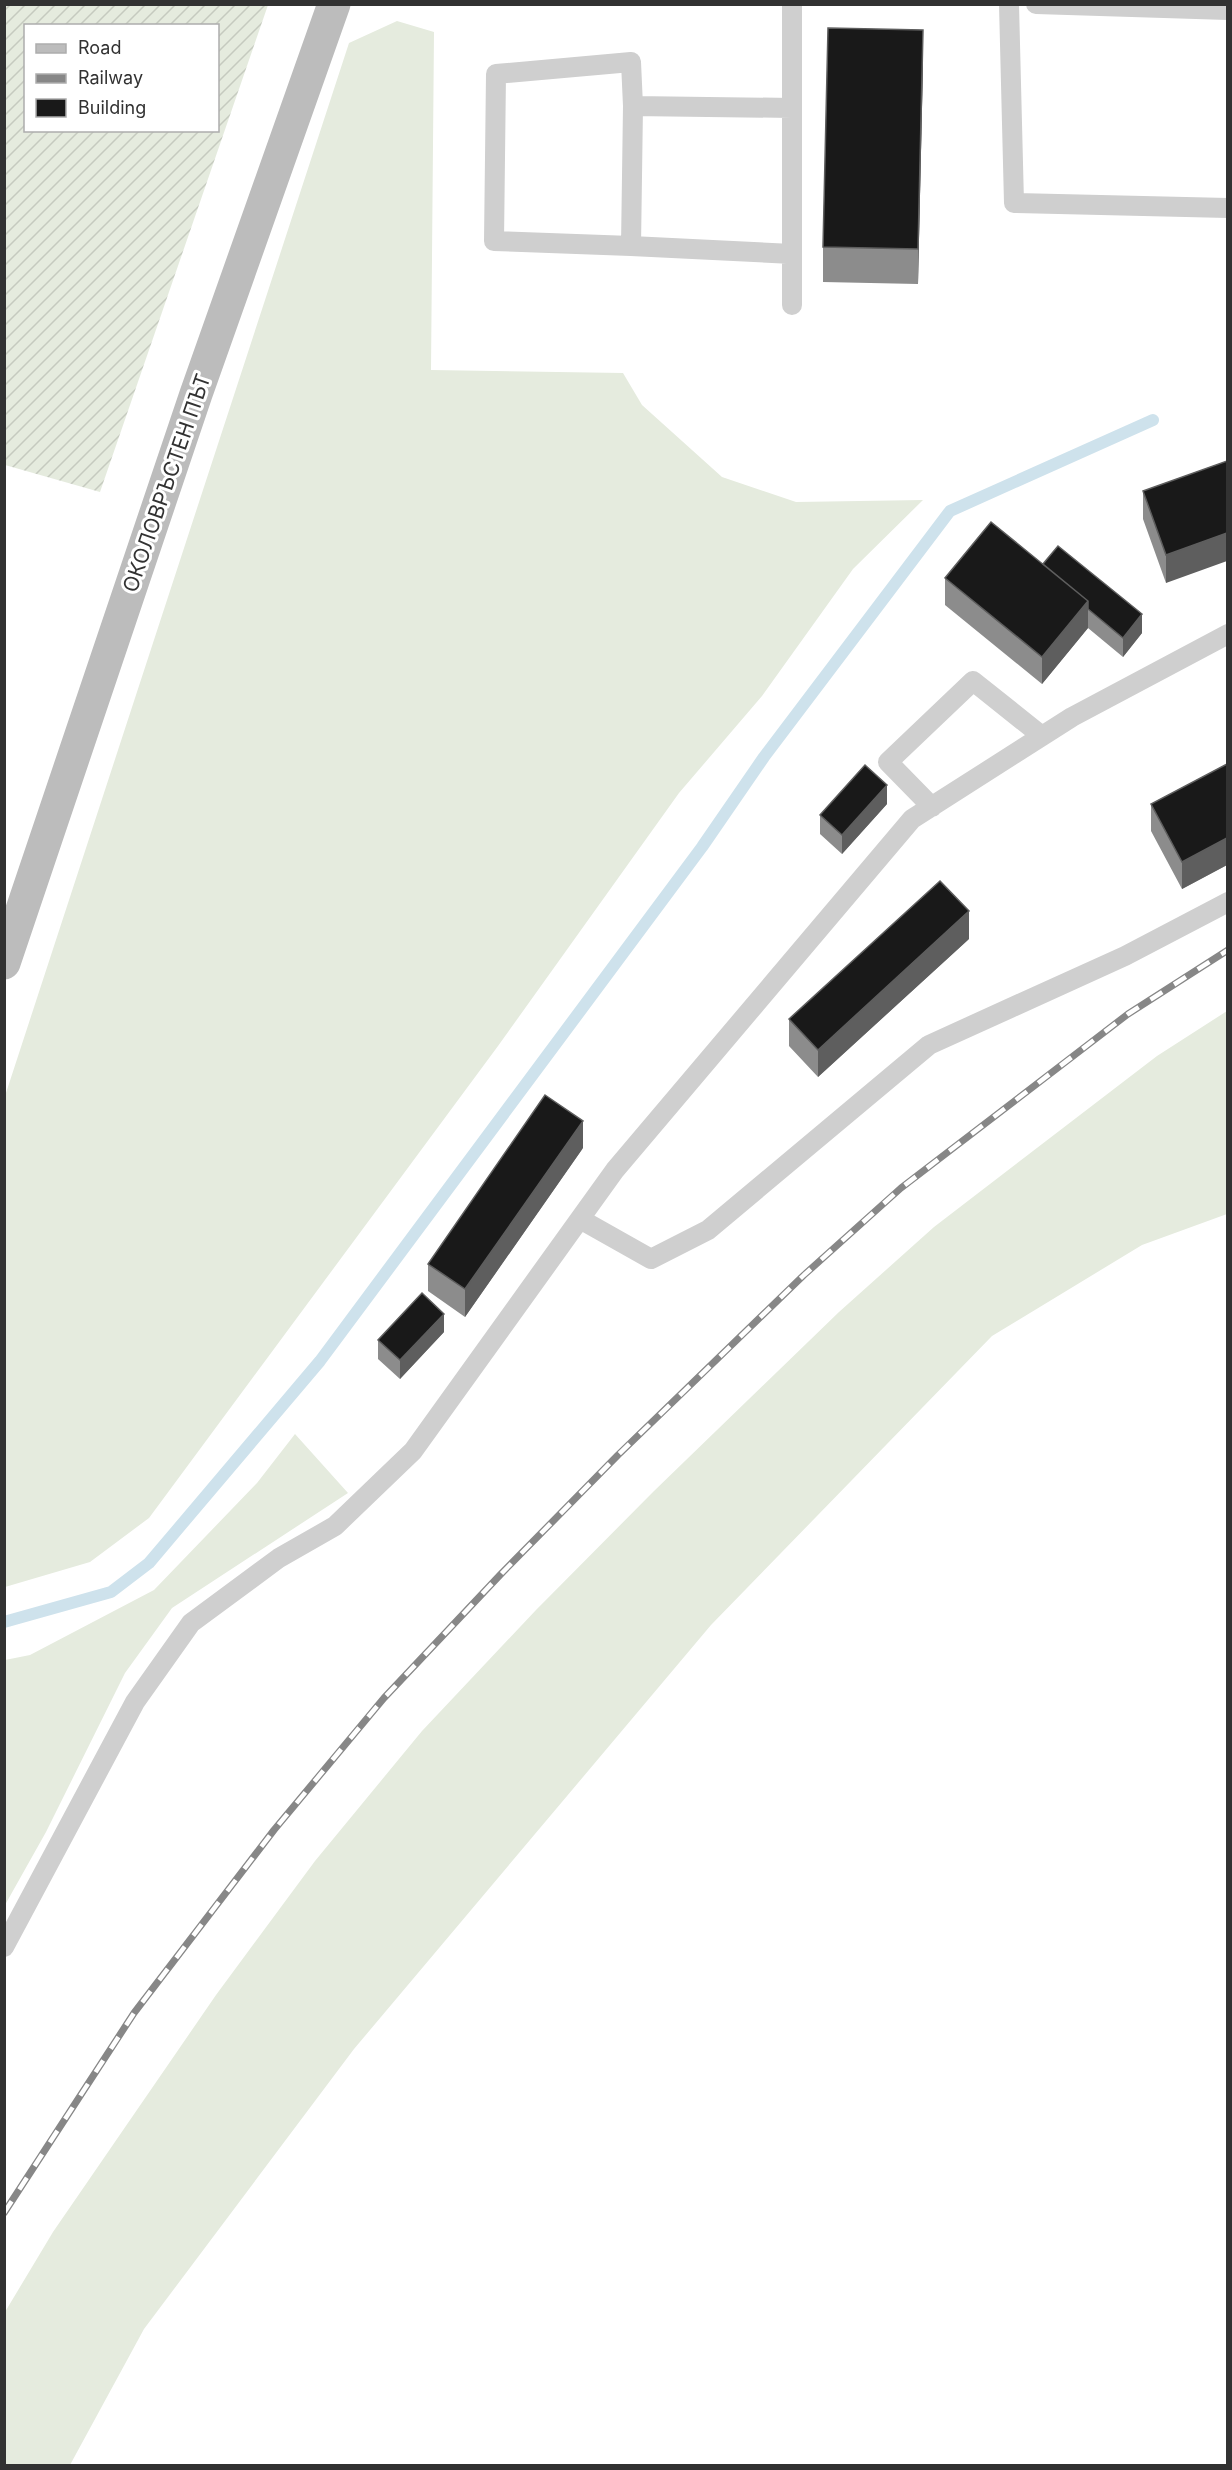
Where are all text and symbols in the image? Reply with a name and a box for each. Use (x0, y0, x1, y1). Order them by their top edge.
legend (24, 24, 219, 132)
text: Road (78, 37, 121, 58)
text: Railway (78, 67, 143, 88)
text: Building (78, 97, 146, 118)
street label: ОКОЛОВРЪСТЕН ПЪТ (117, 370, 216, 595)

